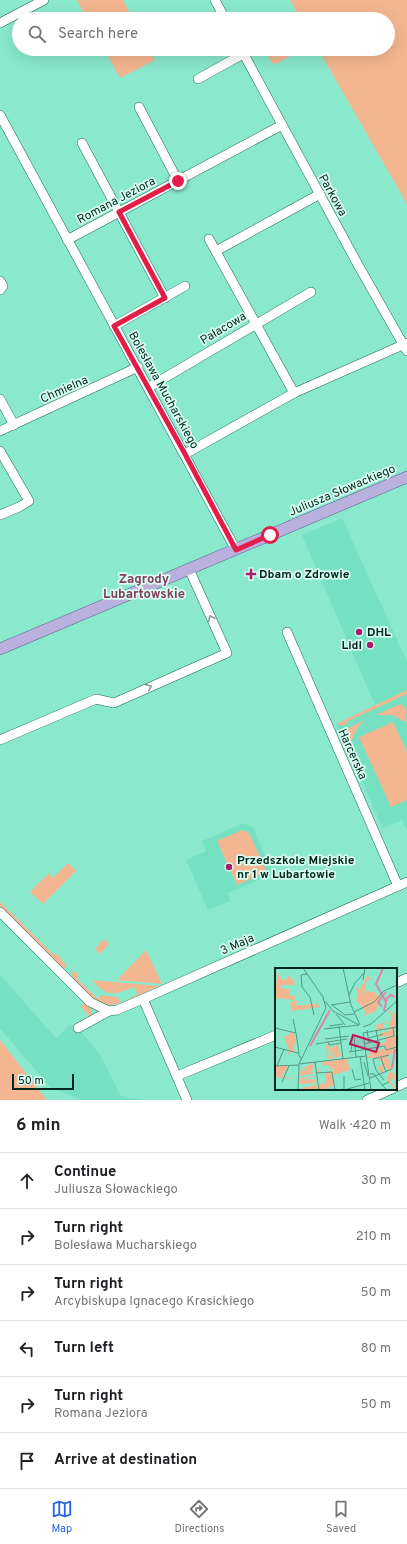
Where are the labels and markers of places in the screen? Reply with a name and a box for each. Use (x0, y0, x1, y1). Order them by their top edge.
place label: Dbam o Zdrowie (259, 567, 350, 583)
marker: Dbam o Zdrowie (246, 569, 256, 579)
place label: DHL (367, 625, 391, 641)
marker: DHL (354, 627, 364, 637)
place label: Lidl (341, 638, 362, 654)
marker: Lidl (365, 640, 375, 650)
place label: Przedszkole Miejskie nr 1 w Lubartowie (237, 853, 355, 883)
marker: Przedszkole Miejskie nr 1 w Lubartowie (224, 862, 234, 872)

